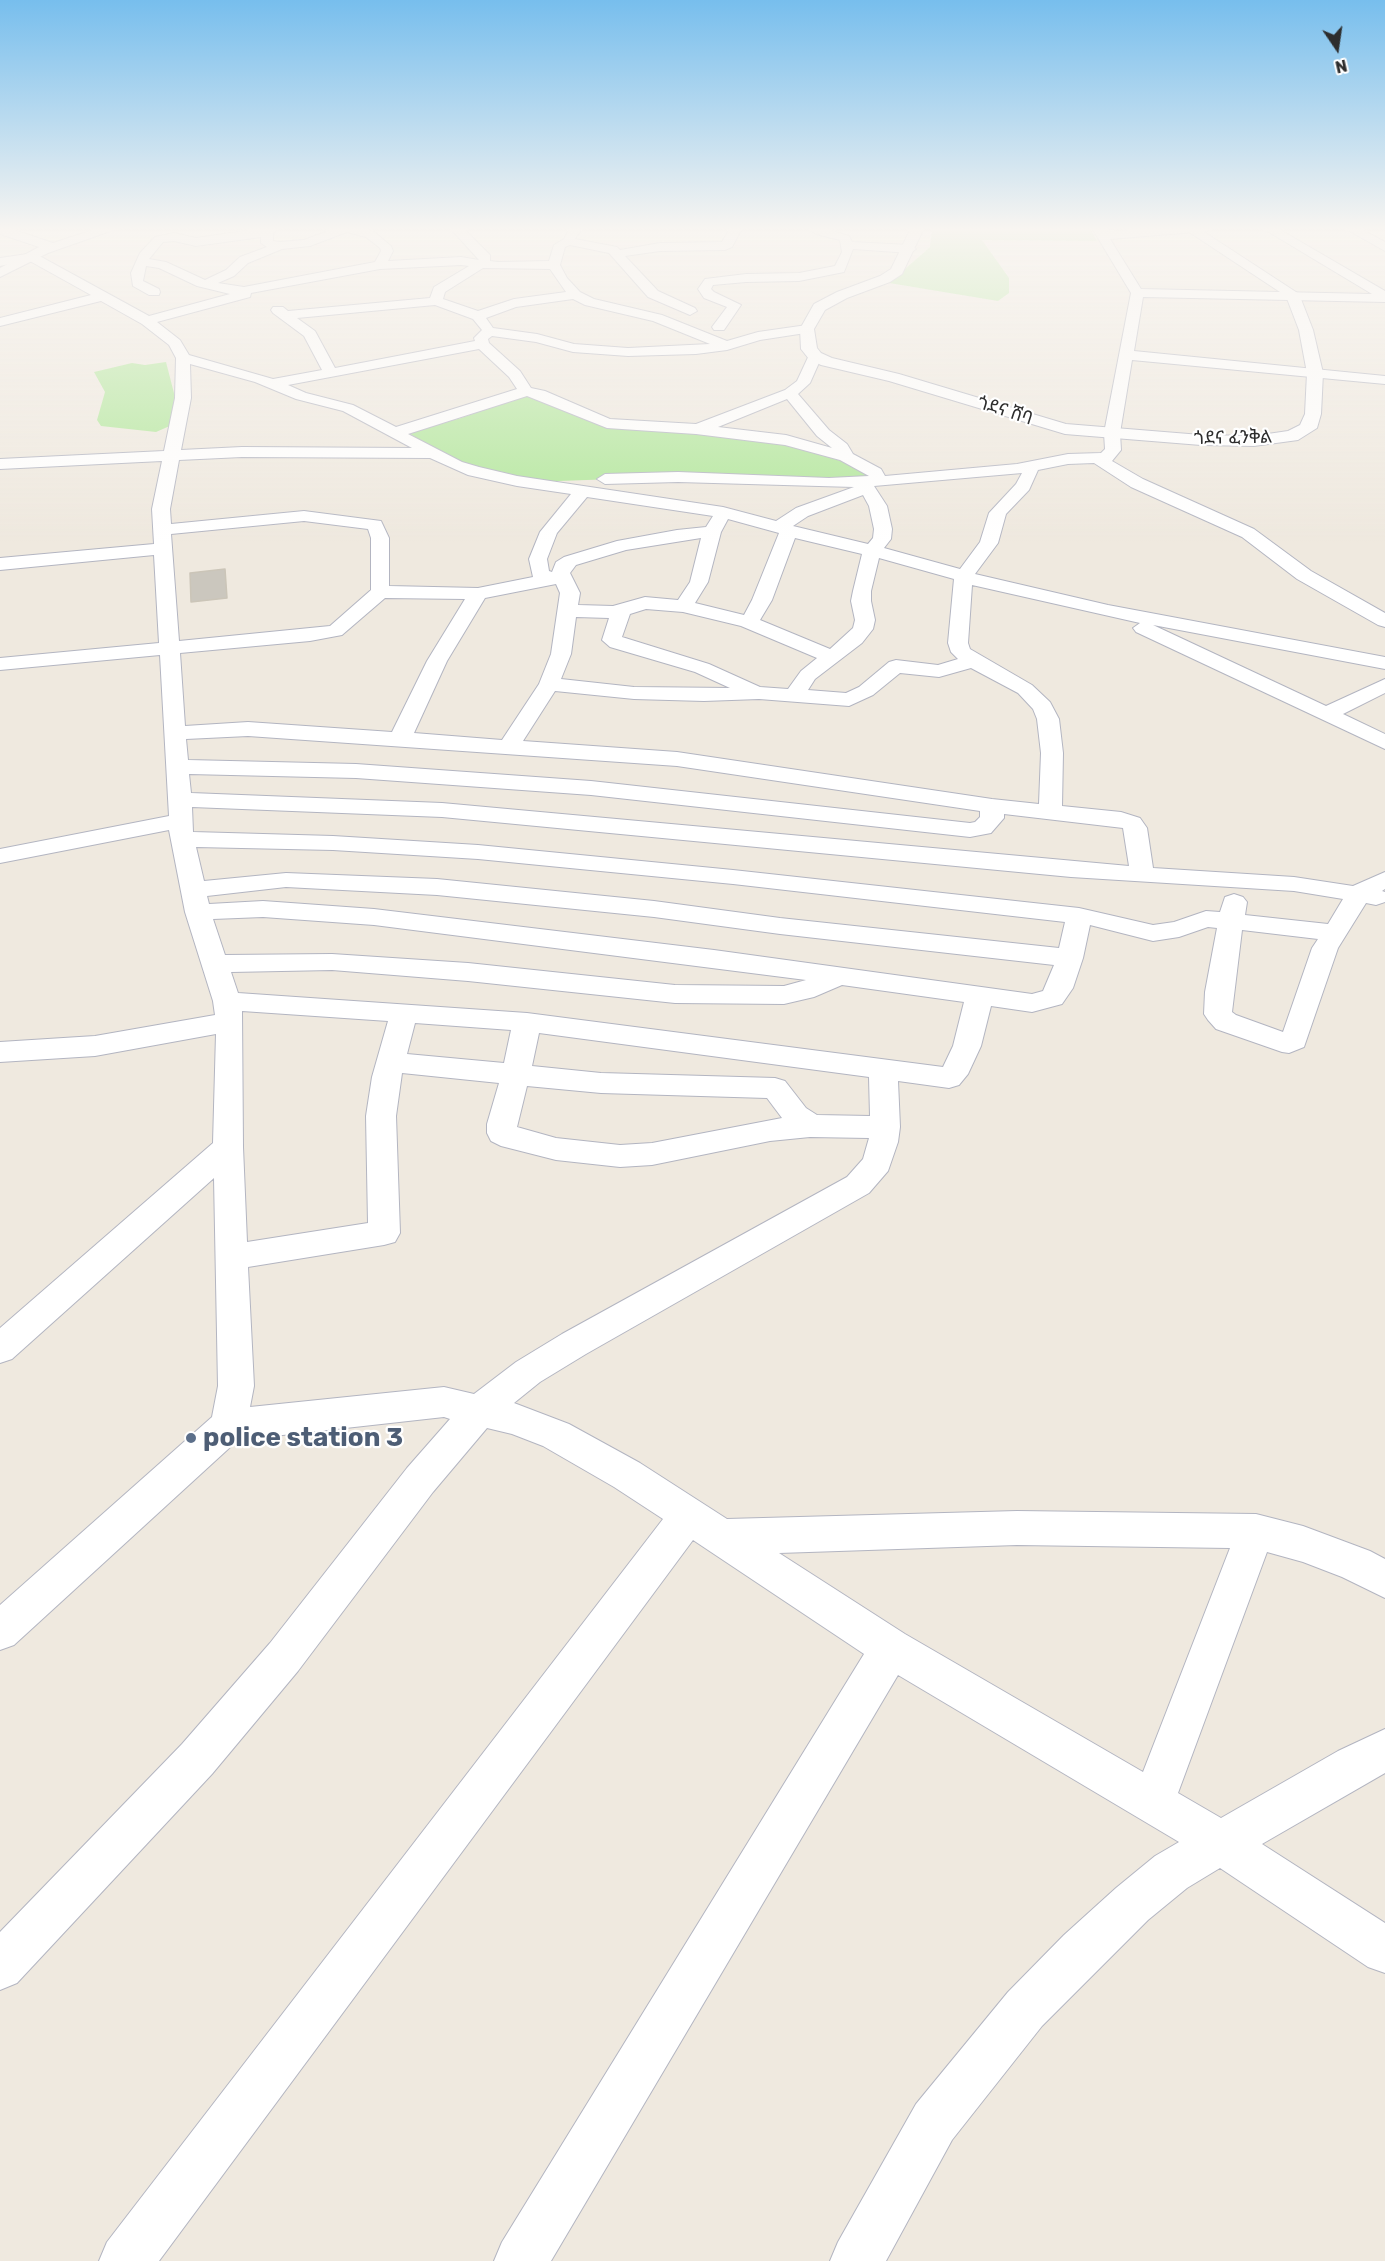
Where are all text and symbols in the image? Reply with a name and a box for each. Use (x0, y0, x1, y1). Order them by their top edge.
north arrow (1307, 18, 1367, 78)
text: N (1333, 55, 1349, 77)
street label: ጎደና ሸባ (975, 392, 1035, 430)
street label: ጎደና ፈንቅል (1194, 427, 1272, 449)
place label: police station 3 (203, 1422, 403, 1454)
marker: police station 3 (184, 1431, 198, 1445)

